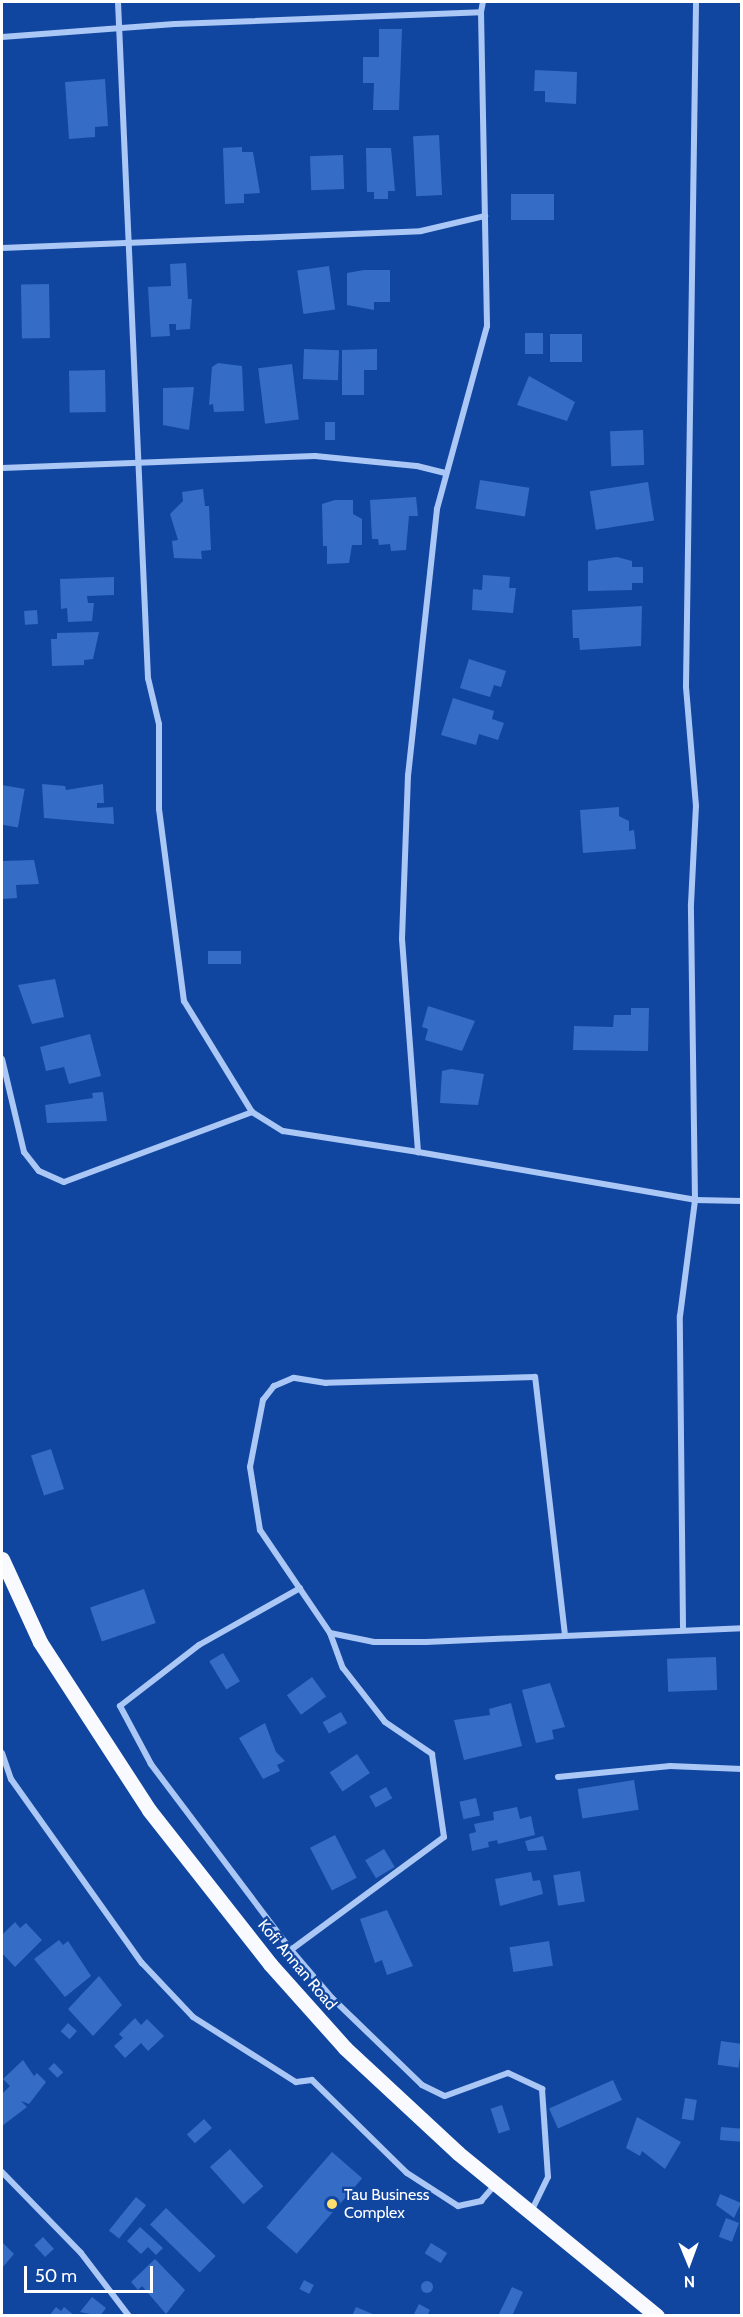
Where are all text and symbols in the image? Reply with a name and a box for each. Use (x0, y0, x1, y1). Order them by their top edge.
street label: Kofi Annan Road (254, 1916, 340, 2014)
place label: Tau Business Complex (344, 2185, 429, 2223)
marker: Tau Business Complex (325, 2197, 339, 2211)
north arrow (659, 2233, 719, 2293)
scale bar (27, 2254, 156, 2292)
text: 50 m (35, 2265, 77, 2287)
text: N (684, 2272, 695, 2291)

